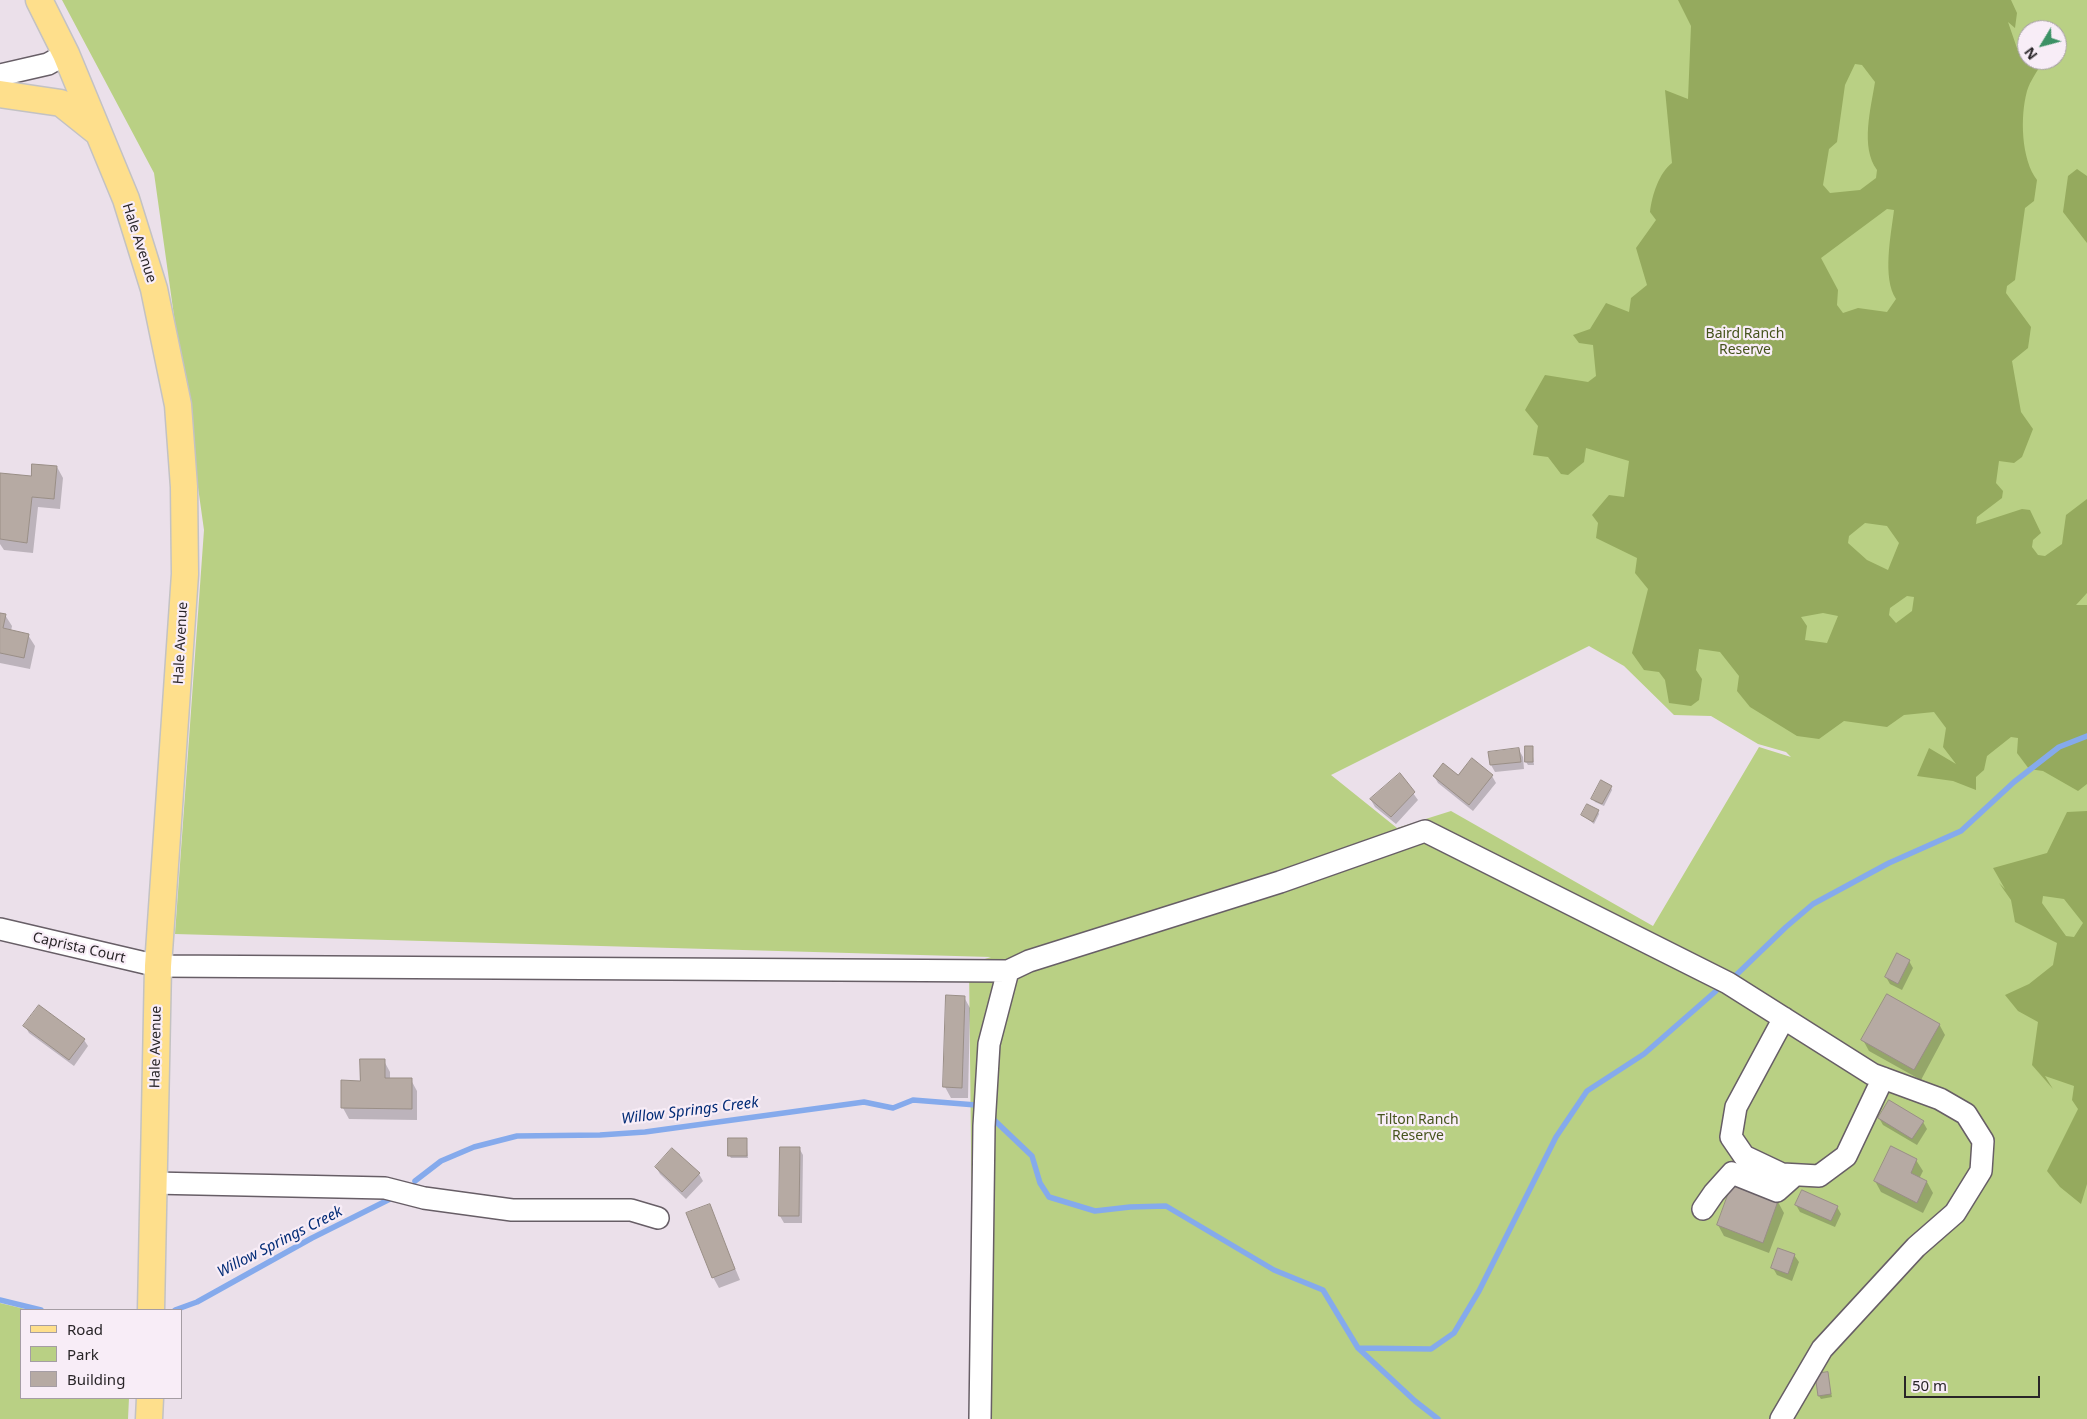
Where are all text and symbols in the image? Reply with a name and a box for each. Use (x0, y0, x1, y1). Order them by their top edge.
north arrow (2017, 20, 2067, 70)
text: N (2019, 43, 2041, 64)
street label: Hale Avenue (118, 201, 160, 285)
park label: Baird Ranch Reserve (1706, 326, 1784, 358)
street label: Hale Avenue (170, 601, 192, 685)
street label: Caprista Court (31, 929, 127, 967)
street label: Hale Avenue (147, 1006, 165, 1088)
water label: Willow Springs Creek (620, 1094, 760, 1128)
park label: Tilton Ranch Reserve (1377, 1112, 1459, 1144)
water label: Willow Springs Creek (214, 1203, 346, 1281)
legend (20, 1309, 182, 1399)
text: Road (67, 1319, 103, 1339)
text: Park (67, 1344, 99, 1364)
scale bar (1907, 1366, 2043, 1398)
text: Building (67, 1369, 125, 1389)
text: 50 m (1912, 1375, 1947, 1395)

